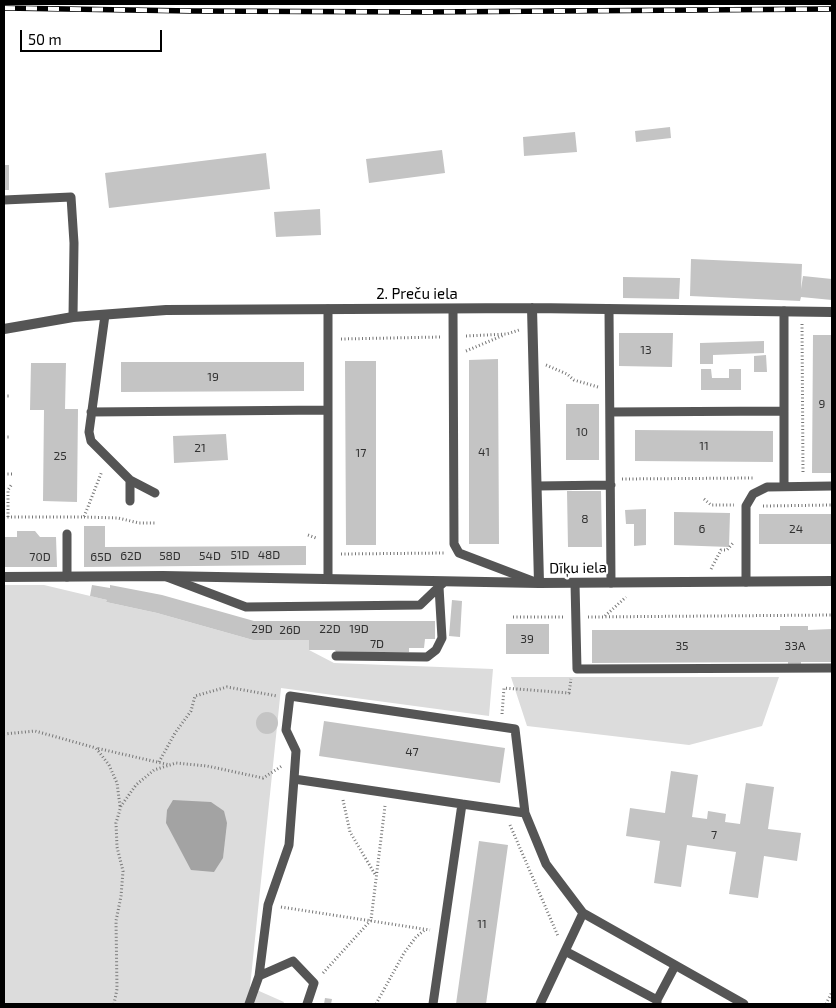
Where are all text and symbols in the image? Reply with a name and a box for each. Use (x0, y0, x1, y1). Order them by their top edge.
scale bar (22, 20, 165, 52)
text: 50 m (28, 30, 62, 48)
street label: 2. Preču iela (376, 285, 458, 303)
house number: 13 (640, 343, 652, 357)
house number: 19 (207, 370, 219, 384)
house number: 9 (819, 397, 825, 411)
house number: 10 (576, 425, 588, 439)
house number: 11 (699, 439, 709, 453)
house number: 21 (194, 441, 206, 455)
house number: 41 (478, 445, 490, 459)
house number: 17 (356, 446, 366, 460)
house number: 25 (53, 449, 67, 463)
house number: 8 (581, 512, 589, 526)
house number: 6 (699, 522, 705, 536)
house number: 24 (789, 522, 803, 536)
house number: 51D (230, 548, 250, 562)
house number: 48D (258, 548, 280, 562)
house number: 62D (120, 549, 142, 563)
house number: 58D (159, 549, 181, 563)
house number: 54D (199, 549, 221, 563)
house number: 70D (29, 550, 51, 564)
house number: 65D (90, 550, 112, 564)
street label: Dīķu iela (549, 558, 607, 578)
house number: 29D (251, 622, 273, 636)
house number: 22D (319, 622, 341, 636)
house number: 19D (349, 622, 369, 636)
house number: 26D (279, 623, 301, 637)
house number: 39 (520, 632, 534, 646)
house number: 7D (370, 637, 384, 651)
house number: 35 (675, 639, 689, 653)
house number: 33A (785, 639, 805, 653)
house number: 47 (405, 745, 419, 759)
house number: 7 (711, 828, 717, 842)
house number: 11 (477, 917, 487, 931)

